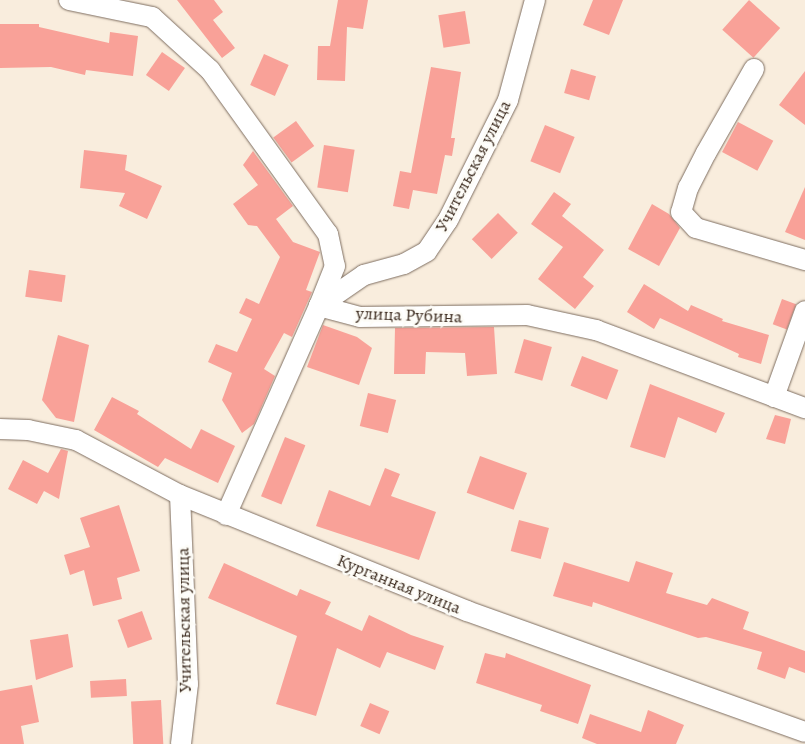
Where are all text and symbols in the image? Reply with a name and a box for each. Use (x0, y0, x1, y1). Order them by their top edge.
street label: Учительская улица (430, 96, 516, 236)
street label: улица Рубина (355, 302, 463, 328)
street label: Учительская улица (172, 547, 196, 693)
street label: Курганная улица (334, 549, 464, 619)

